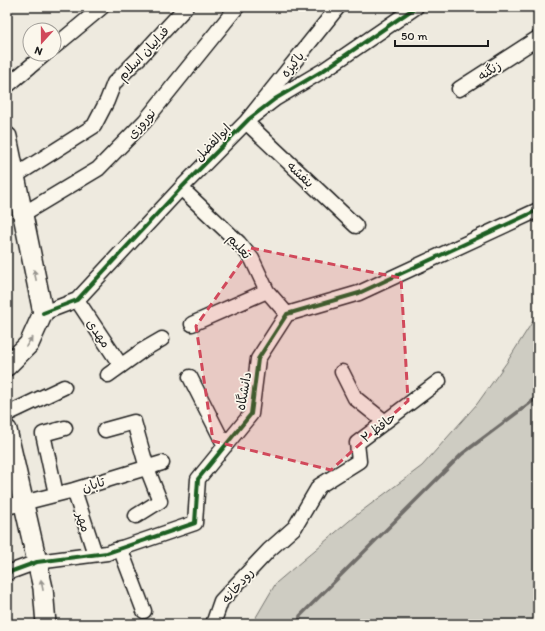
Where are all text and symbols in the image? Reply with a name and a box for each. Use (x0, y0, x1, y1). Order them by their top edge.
north arrow (22, 22, 62, 62)
scale bar (395, 22, 488, 48)
street label: فداییان اسلام (115, 23, 174, 86)
text: 50 m (401, 29, 427, 43)
text: N (33, 43, 44, 58)
street label: پاکیزه (278, 48, 308, 81)
street label: زنگنه (475, 58, 504, 84)
street label: نوروزی (124, 105, 160, 142)
street label: ابوالفضل (191, 120, 235, 165)
street label: بنفشه (284, 158, 317, 191)
street label: تعلیم (222, 231, 255, 264)
one-way arrow (32, 269, 38, 281)
street label: مهدی (84, 316, 114, 351)
one-way arrow (25, 336, 32, 347)
street label: دانشگاه (233, 371, 254, 412)
street label: حافظ ۲ (358, 409, 399, 446)
street label: تابان (80, 474, 107, 496)
street label: مهر (73, 509, 94, 534)
street label: رودخانه (218, 565, 257, 607)
one-way arrow (39, 579, 45, 591)

